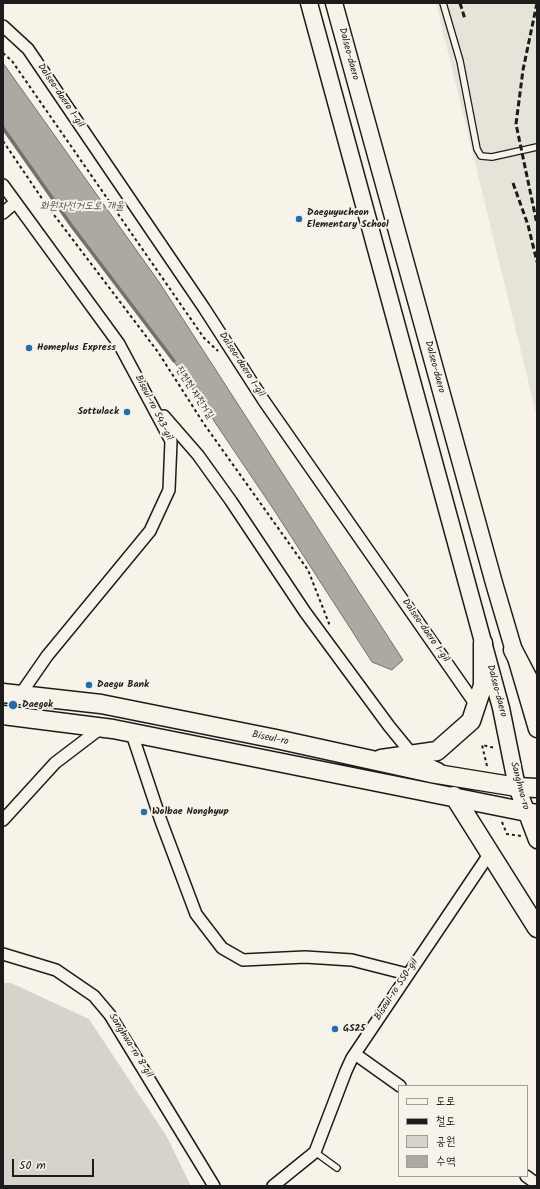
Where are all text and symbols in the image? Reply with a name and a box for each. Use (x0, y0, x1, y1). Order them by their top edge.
street label: Dalseo-daero (335, 27, 361, 81)
street label: Dalseo-daero 1-gil (34, 62, 86, 130)
water label: 화원자전거도로 개울 (40, 200, 124, 214)
place label: Daeguyucheon Elementary School (307, 207, 389, 230)
marker: Daeguyucheon Elementary School (294, 214, 304, 224)
street label: Dalseo-daero 1-gil (216, 330, 266, 400)
street label: Dalseo-daero (421, 340, 447, 394)
place label: Homeplus Express (37, 342, 116, 354)
marker: Homeplus Express (24, 343, 34, 353)
street label: 진천천 자전거길 (173, 364, 215, 422)
street label: Biseul-ro 543-gil (131, 373, 175, 443)
place label: Sottulack (77, 406, 119, 418)
marker: Sottulack (122, 407, 132, 417)
street label: Dalseo-daero 1-gil (399, 597, 451, 665)
street label: Dalseo-daero (483, 664, 509, 718)
place label: Daegu Bank (97, 679, 149, 691)
marker: Daegu Bank (84, 680, 94, 690)
marker: Daegok (7, 699, 19, 711)
place label: Daegok (22, 699, 53, 711)
street label: Biseul-ro (251, 729, 289, 749)
street label: Sanghwa-ro (507, 761, 531, 811)
place label: Wolbae Nonghyup (152, 806, 229, 818)
marker: Wolbae Nonghyup (139, 807, 149, 817)
street label: Biseul-ro 550-gil (373, 957, 421, 1023)
street label: Sanghwa-ro 8-gil (105, 1012, 155, 1080)
place label: GS25 (343, 1023, 365, 1035)
marker: GS25 (330, 1024, 340, 1034)
legend (398, 1085, 528, 1177)
text: 도로 (436, 1092, 455, 1111)
text: 철도 (436, 1112, 455, 1131)
text: 공원 (436, 1132, 455, 1151)
scale bar (14, 1151, 96, 1177)
text: 수역 (436, 1152, 455, 1171)
text: 50 m (19, 1156, 46, 1175)

